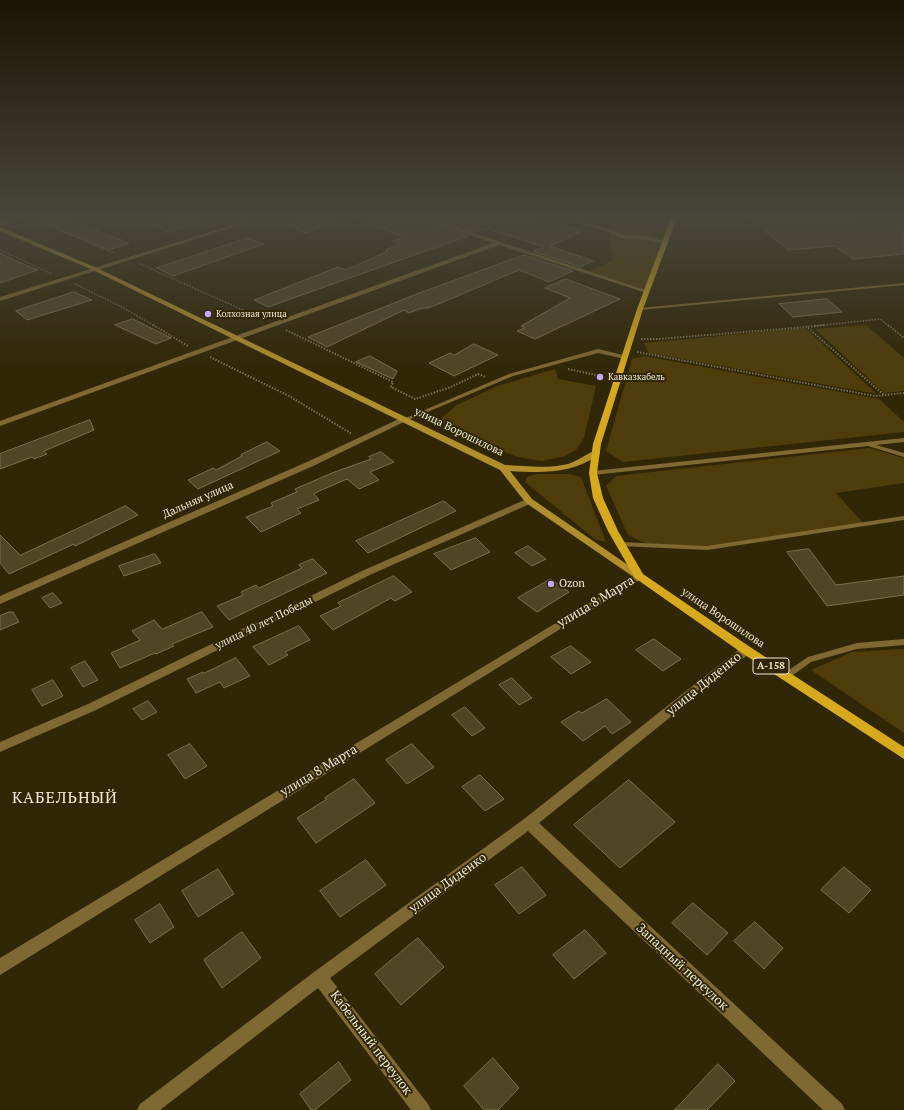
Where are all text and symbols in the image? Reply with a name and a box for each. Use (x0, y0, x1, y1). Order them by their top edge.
marker: Колхозная улица (203, 309, 213, 319)
place label: Колхозная улица (216, 309, 287, 319)
marker: Кавказкабель (595, 372, 605, 382)
place label: Кавказкабель (608, 372, 665, 382)
street label: улица Ворошилова (412, 405, 506, 459)
street label: Дальняя улица (161, 479, 235, 521)
street label: улица 8 Марта (555, 573, 637, 631)
place label: Ozon (559, 577, 585, 591)
marker: Ozon (546, 579, 556, 589)
street label: улица Ворошилова (679, 585, 767, 651)
street label: улица 40 лет Победы (213, 594, 315, 652)
street label: улица Диденко (663, 649, 745, 719)
road number: А-158 (753, 658, 789, 674)
street label: улица 8 Марта (278, 742, 360, 800)
district label: КАБЕЛЬНЫЙ (12, 788, 118, 808)
street label: улица Диденко (406, 850, 490, 916)
street label: Западный переулок (633, 920, 731, 1014)
street label: Кабельный переулок (327, 988, 415, 1098)

